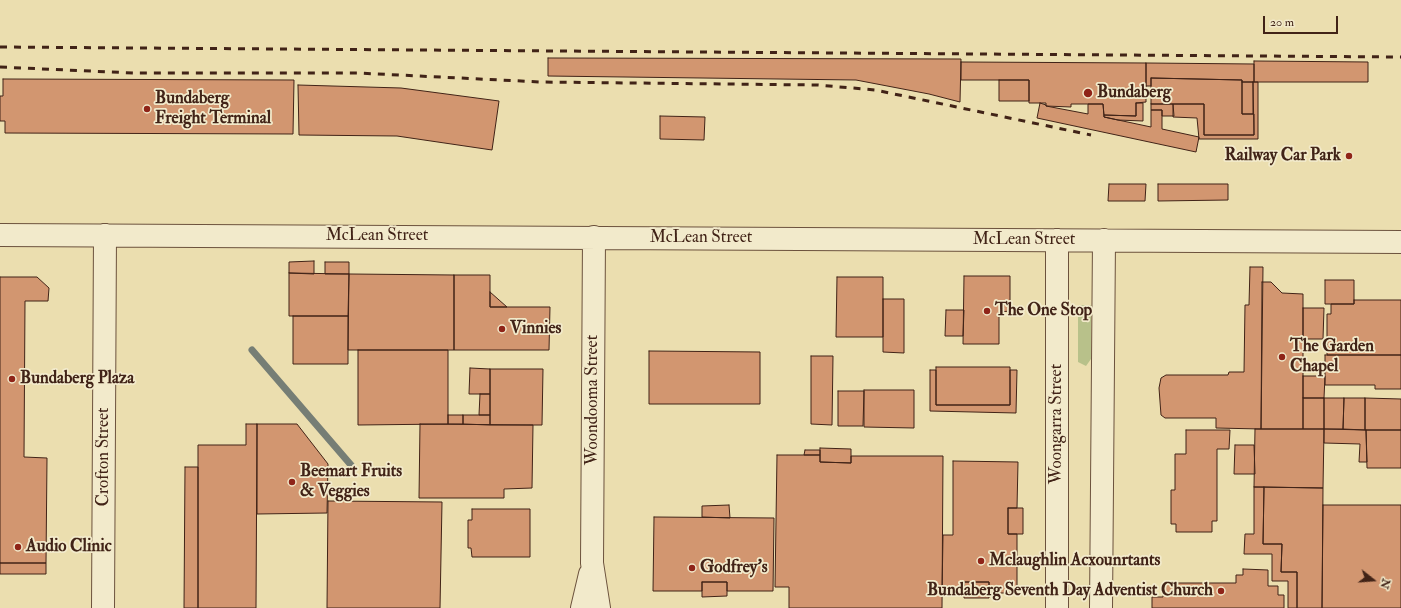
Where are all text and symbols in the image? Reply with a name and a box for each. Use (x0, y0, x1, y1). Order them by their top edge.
scale bar (1265, 8, 1340, 34)
text: 20 m (1270, 15, 1294, 30)
place label: Bundaberg (1097, 83, 1171, 103)
marker: Bundaberg (1082, 87, 1094, 99)
place label: Bundaberg Freight Terminal (155, 89, 271, 129)
marker: Bundaberg Freight Terminal (142, 104, 152, 114)
place label: Railway Car Park (1225, 146, 1341, 166)
marker: Railway Car Park (1344, 151, 1354, 161)
street label: McLean Street (326, 226, 428, 246)
street label: McLean Street (650, 228, 752, 248)
street label: McLean Street (973, 230, 1075, 250)
place label: The One Stop (995, 301, 1092, 321)
marker: The One Stop (982, 306, 992, 316)
place label: Vinnies (510, 319, 561, 339)
marker: Vinnies (497, 324, 507, 334)
street label: Woondooma Street (583, 335, 603, 465)
place label: The Garden Chapel (1290, 337, 1374, 377)
marker: The Garden Chapel (1277, 352, 1287, 362)
street label: Woongarra Street (1047, 364, 1067, 484)
place label: Bundaberg Plaza (20, 369, 134, 389)
marker: Bundaberg Plaza (7, 374, 17, 384)
street label: Crofton Street (94, 407, 114, 507)
place label: Beemart Fruits & Veggies (300, 462, 402, 502)
marker: Beemart Fruits & Veggies (287, 477, 297, 487)
place label: Audio Clinic (26, 537, 111, 557)
marker: Audio Clinic (13, 542, 23, 552)
place label: Mclaughlin Acxounrtants (989, 551, 1160, 571)
marker: Mclaughlin Acxounrtants (976, 556, 986, 566)
place label: Godfrey's (700, 558, 767, 578)
north arrow (1353, 560, 1393, 600)
marker: Godfrey's (687, 563, 697, 573)
text: N (1377, 577, 1393, 590)
place label: Bundaberg Seventh Day Adventist Church (927, 581, 1213, 601)
marker: Bundaberg Seventh Day Adventist Church (1216, 586, 1226, 596)

